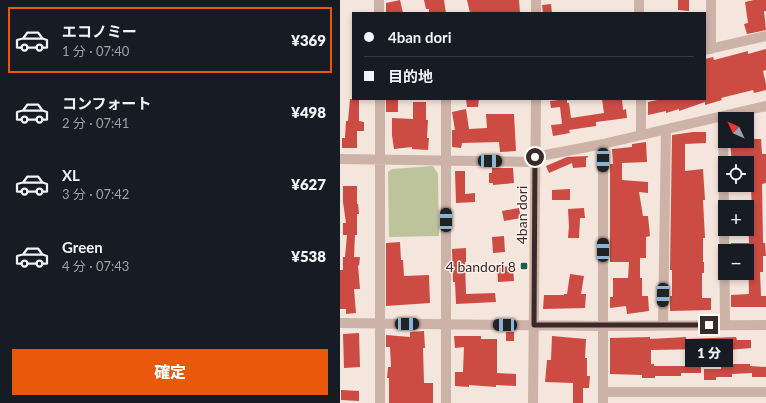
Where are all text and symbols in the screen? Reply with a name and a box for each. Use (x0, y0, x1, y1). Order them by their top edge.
icon: car (14, 22, 50, 58)
text: エコノミー (62, 22, 137, 40)
text: 4ban dori (388, 28, 451, 46)
text: ¥369 (291, 31, 326, 49)
text: 1 分 · 07:40 (62, 43, 129, 59)
text: 目的地 (388, 67, 433, 85)
icon: car (14, 94, 50, 130)
text: コンフォート (62, 94, 152, 112)
text: ¥498 (291, 103, 326, 121)
north arrow (718, 112, 754, 148)
map controls (718, 112, 754, 280)
text: 2 分 · 07:41 (62, 115, 129, 131)
route start (526, 148, 544, 166)
car (597, 148, 609, 172)
car (478, 155, 502, 167)
button: locate (718, 156, 754, 192)
icon: car (14, 166, 50, 202)
text: XL (62, 166, 80, 184)
text: ¥627 (291, 175, 326, 193)
text: 3 分 · 07:42 (62, 186, 129, 202)
street label: 4ban dori (513, 186, 530, 244)
button: + (718, 200, 754, 236)
car (440, 208, 452, 232)
icon: car (14, 238, 50, 274)
text: Green (62, 238, 103, 256)
car (597, 238, 609, 262)
button: − (718, 244, 754, 280)
text: ¥538 (291, 247, 326, 265)
text: 4 分 · 07:43 (62, 258, 129, 274)
place label: 4 bandori 8 (446, 258, 516, 275)
marker: 4 bandori 8 (519, 261, 529, 271)
car (657, 283, 669, 307)
route end (700, 316, 718, 334)
car (395, 318, 419, 330)
car (493, 319, 517, 331)
callout: 1 分 (685, 339, 733, 367)
text: 1 分 (697, 345, 721, 361)
button: 確定 (12, 349, 328, 395)

